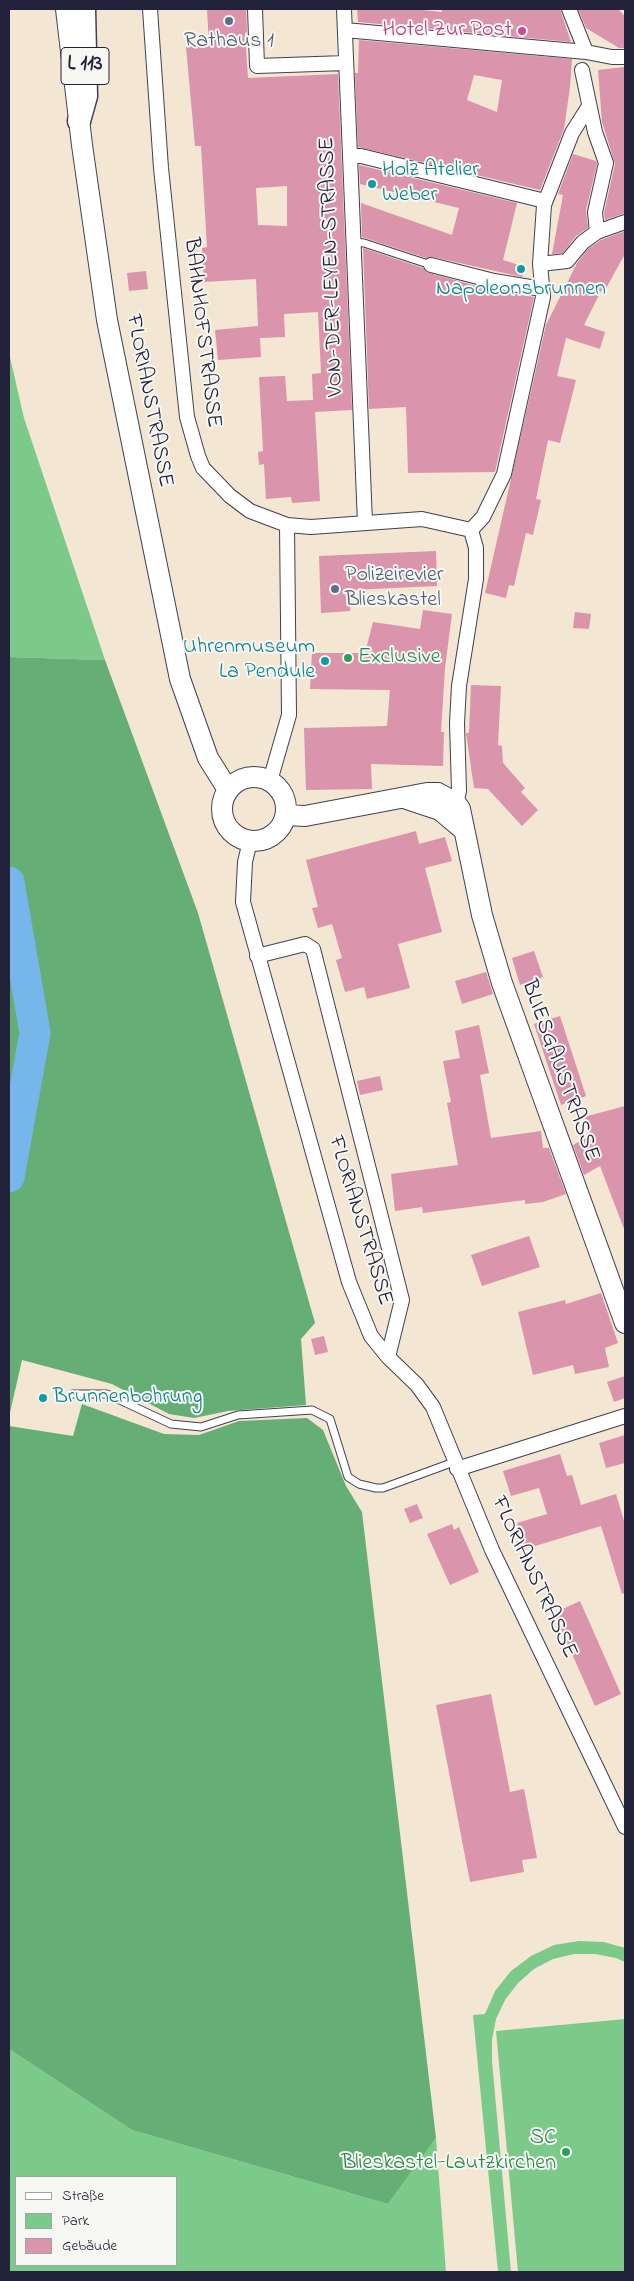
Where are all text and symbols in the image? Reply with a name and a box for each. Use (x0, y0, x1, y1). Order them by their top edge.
marker: Rathaus 1 (223, 15, 235, 27)
place label: Hotel Zur Post (383, 18, 512, 44)
marker: Hotel Zur Post (516, 25, 528, 37)
place label: Rathaus 1 (184, 29, 274, 55)
road number: L 113 (61, 48, 109, 84)
street label: VON-DER-LEYEN-STRASSE (315, 137, 351, 397)
place label: Holz Atelier Weber (382, 158, 479, 210)
marker: Holz Atelier Weber (366, 178, 378, 190)
street label: BAHNHOFSTRASSE (176, 237, 226, 429)
marker: Napoleonsbrunnen (515, 263, 527, 275)
place label: Napoleonsbrunnen (436, 277, 606, 303)
street label: FLORIANSTRASSE (118, 312, 178, 490)
place label: Polizeirevier Blieskastel (345, 563, 444, 614)
marker: Polizeirevier Blieskastel (329, 583, 341, 595)
place label: Uhrenmuseum La Pendule (183, 635, 315, 686)
place label: Exclusive (358, 645, 441, 671)
marker: Exclusive (342, 652, 354, 664)
marker: Uhrenmuseum La Pendule (319, 655, 331, 667)
street label: BLIESGAUSTRASSE (514, 977, 604, 1165)
street label: FLORIANSTRASSE (321, 1133, 397, 1309)
place label: Brunnenbohrung (53, 1385, 202, 1411)
marker: Brunnenbohrung (37, 1392, 49, 1404)
street label: FLORIANSTRASSE (484, 1493, 582, 1663)
place label: SC Blieskastel-Lautzkirchen (341, 2126, 556, 2178)
marker: SC Blieskastel-Lautzkirchen (560, 2146, 572, 2158)
legend (15, 2176, 178, 2266)
text: Straße (62, 2185, 104, 2207)
text: Park (62, 2210, 89, 2232)
text: Gebäude (62, 2235, 117, 2257)

